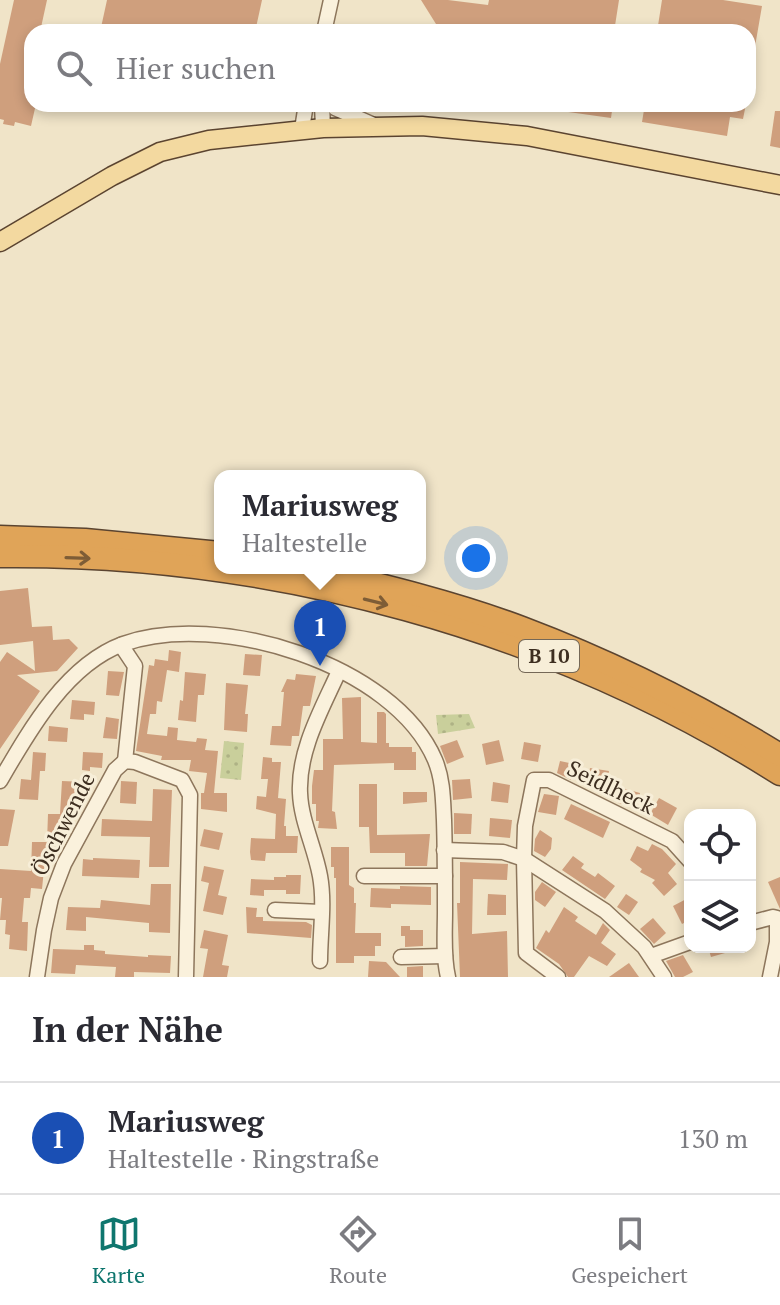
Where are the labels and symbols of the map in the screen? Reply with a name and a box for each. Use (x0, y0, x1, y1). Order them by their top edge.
your location (456, 538, 496, 578)
one-way arrow (64, 550, 91, 565)
one-way arrow (363, 596, 389, 611)
pin: 1 (294, 600, 346, 666)
road number: B 10 (519, 640, 579, 672)
street label: Seidlheck (563, 753, 660, 820)
street label: Öschwende (24, 767, 101, 880)

